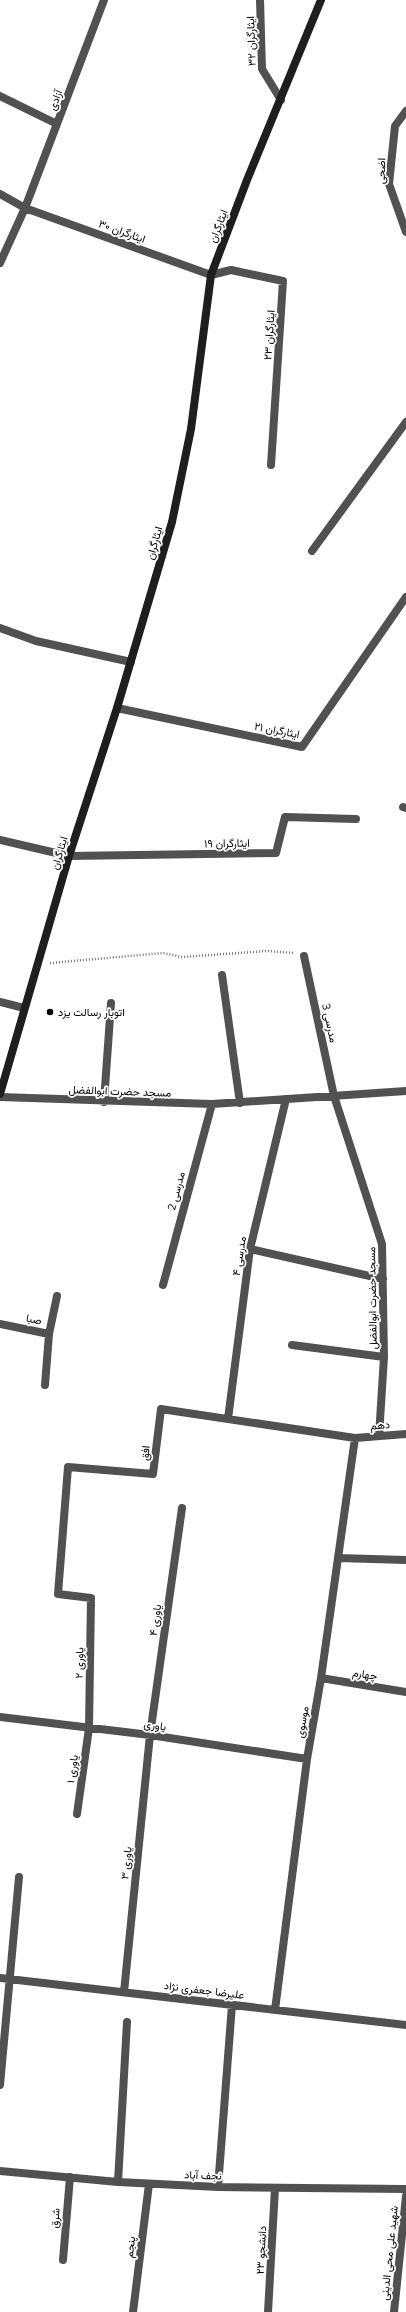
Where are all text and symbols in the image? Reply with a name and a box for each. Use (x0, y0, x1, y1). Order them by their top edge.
street label: ایثارگران ۳۲ (243, 16, 259, 66)
street label: آزادی (45, 86, 66, 112)
street label: اضحی (374, 158, 388, 184)
street label: ایثارگران (205, 208, 231, 244)
street label: ایثارگران ۳۰ (97, 216, 147, 246)
street label: ایثارگران ۲۳ (260, 310, 278, 360)
street label: ایثارگران (143, 525, 165, 561)
street label: ایثارگران ۲۱ (253, 719, 301, 741)
street label: ایثارگران (47, 835, 71, 871)
street label: ایثارگران ۱‍۹ (204, 836, 250, 850)
street label: مدرسی 3 (319, 1002, 341, 1044)
place label: اتوبار رسالت یزد (58, 1005, 125, 1019)
marker: اتوبار رسالت یزد (45, 1007, 55, 1017)
street label: مسجد حضرت ابوالفضل (68, 1082, 172, 1100)
street label: مدرسی 2 (164, 1170, 188, 1212)
street label: مدرسی ۴ (229, 1235, 249, 1277)
street label: مسجد حضرت ابوالفضل (364, 1246, 380, 1350)
street label: صبا (25, 1311, 43, 1327)
street label: دهم (369, 1417, 391, 1434)
street label: افق (137, 1445, 153, 1461)
street label: یاوری ۴ (146, 1603, 164, 1637)
street label: یاوری ۲ (72, 1647, 86, 1679)
street label: چهارم (351, 1665, 379, 1684)
street label: موسوی (292, 1705, 312, 1739)
street label: یاوری (143, 1716, 167, 1734)
street label: یاوری ۱ (63, 1754, 81, 1784)
street label: یاوری ۳ (117, 1846, 135, 1880)
street label: علیرضا جعفری نژاد (163, 1978, 245, 2002)
street label: نجف آباد (184, 2167, 222, 2183)
street label: شهید علی محی الدینی (377, 2205, 401, 2301)
street label: شرق (47, 2207, 63, 2229)
street label: دانشجو ۲۳ (253, 2225, 269, 2275)
street label: پنجم (122, 2235, 139, 2259)

